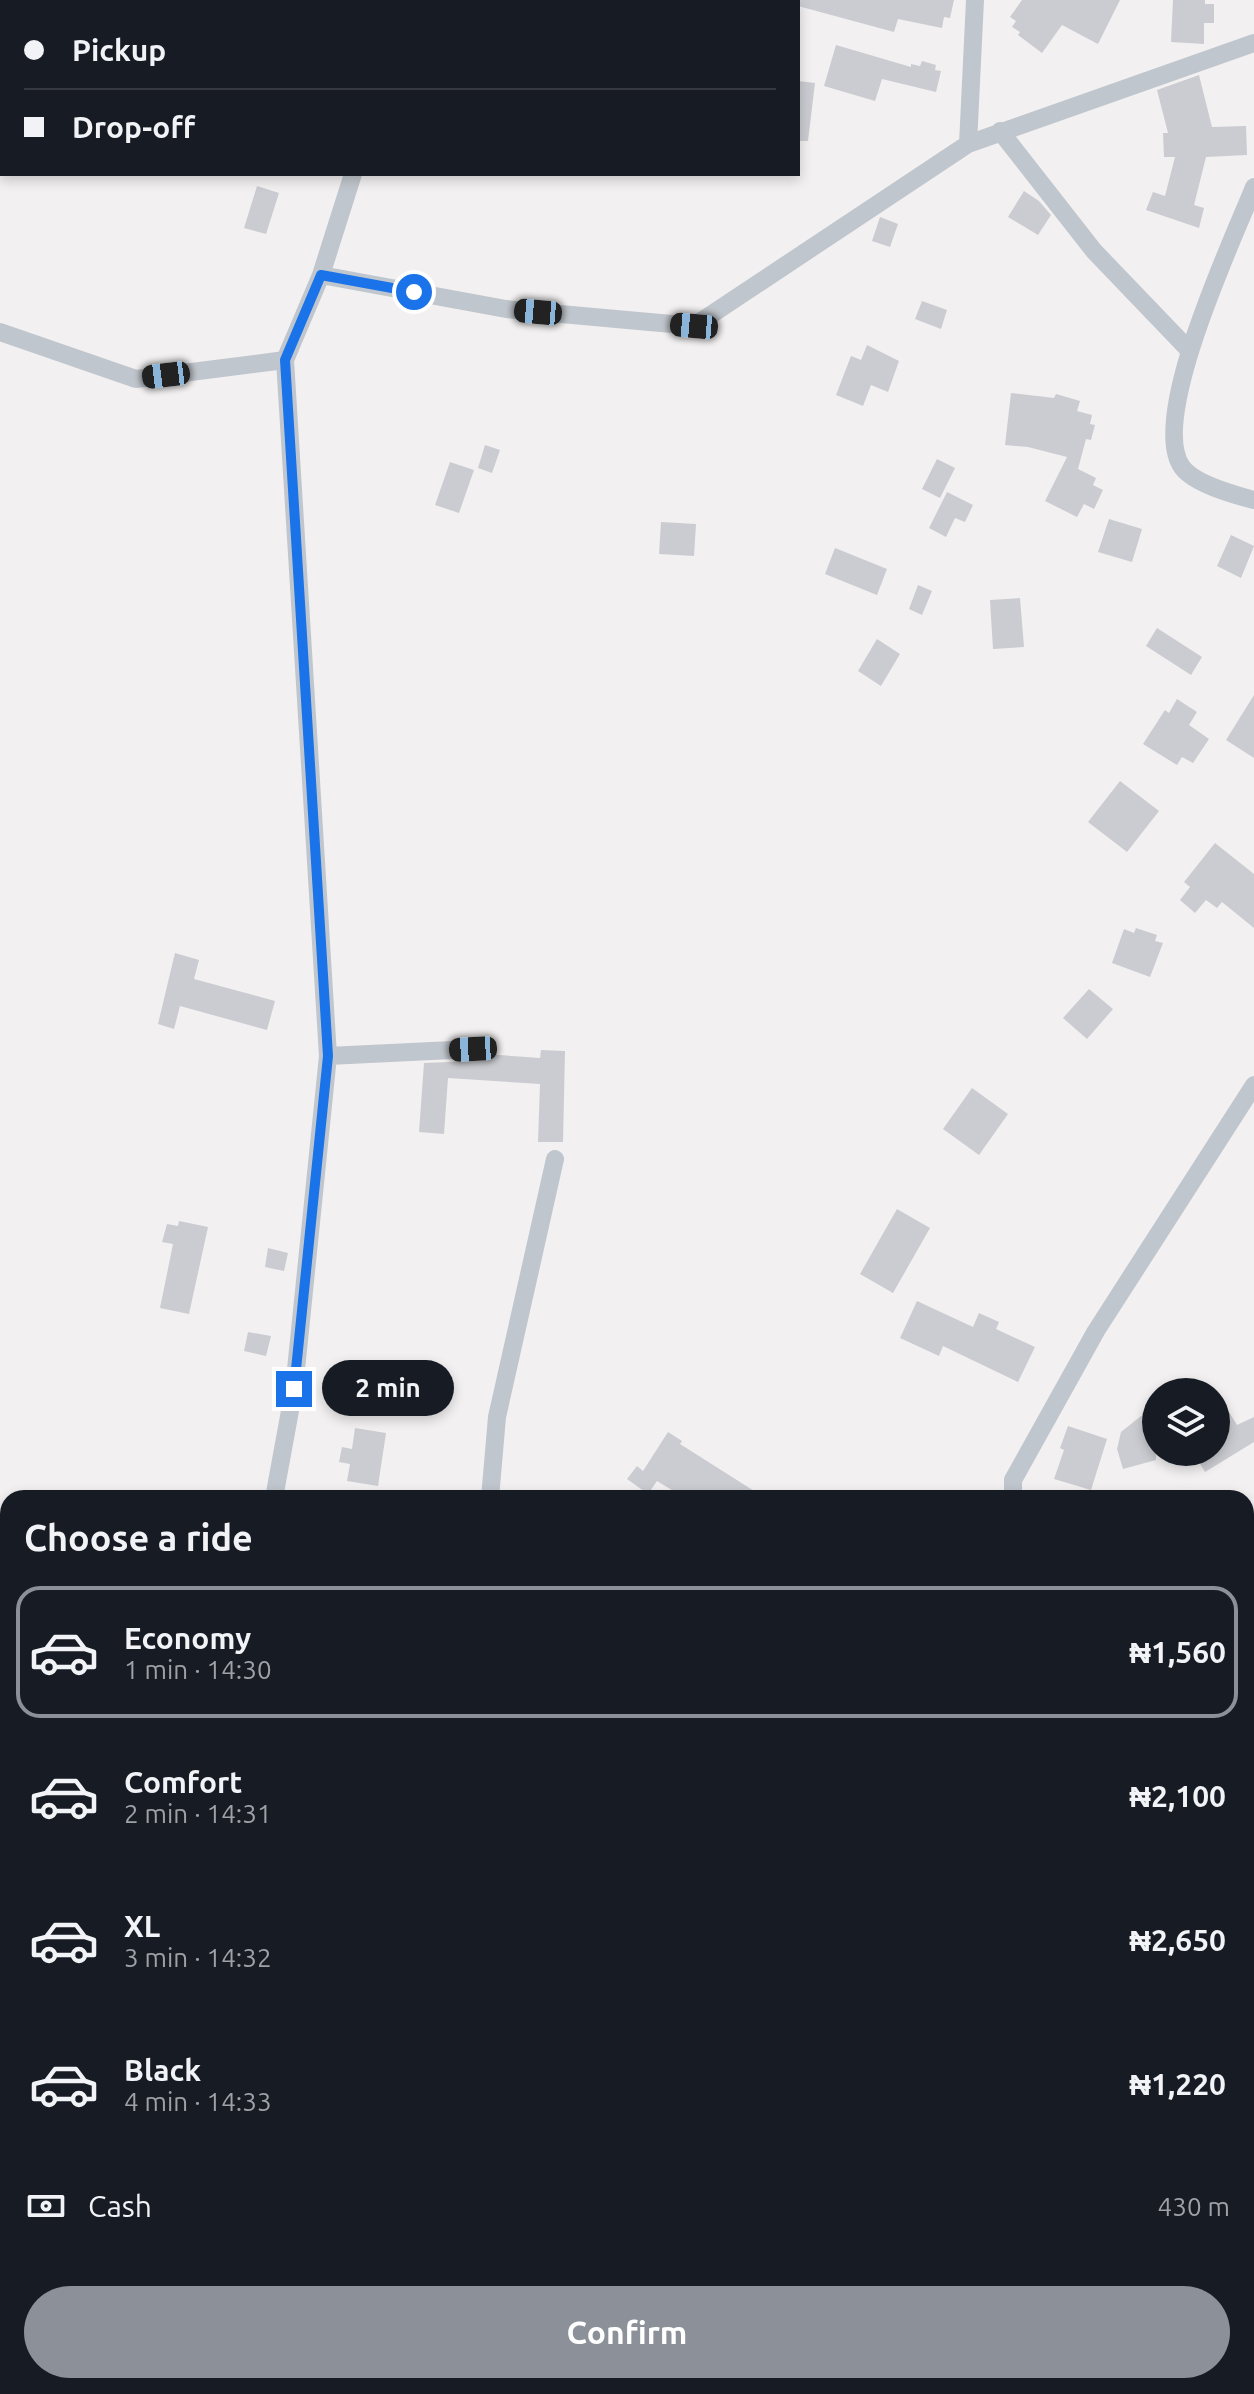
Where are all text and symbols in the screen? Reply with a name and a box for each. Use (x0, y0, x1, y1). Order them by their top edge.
text: Pickup (72, 33, 166, 67)
text: Drop-off (72, 110, 195, 144)
route start (396, 274, 432, 310)
car (513, 298, 563, 326)
car (669, 312, 719, 340)
car (141, 360, 191, 390)
car (448, 1036, 498, 1062)
callout: 2 min (322, 1361, 454, 1417)
route end (276, 1371, 312, 1407)
text: 2 min (355, 1373, 421, 1402)
map controls (1142, 1378, 1230, 1466)
button: layers (1142, 1378, 1230, 1466)
text: Choose a ride (24, 1517, 253, 1558)
icon: car (28, 1616, 100, 1688)
text: Economy (124, 1621, 251, 1655)
text: ₦1,560 (1129, 1635, 1226, 1669)
text: 1 min · 14:30 (124, 1655, 272, 1684)
icon: car (28, 1760, 100, 1832)
text: Comfort (124, 1765, 242, 1799)
text: ₦2,100 (1129, 1779, 1226, 1813)
text: 2 min · 14:31 (124, 1799, 272, 1828)
icon: car (28, 1904, 100, 1976)
text: XL (124, 1909, 160, 1943)
text: ₦2,650 (1129, 1923, 1226, 1957)
text: 3 min · 14:32 (124, 1943, 272, 1972)
icon: car (28, 2048, 100, 2120)
text: Black (124, 2053, 201, 2087)
text: ₦1,220 (1129, 2067, 1226, 2101)
text: 4 min · 14:33 (124, 2087, 272, 2116)
icon: cash (24, 2184, 68, 2228)
text: Cash (88, 2189, 152, 2223)
text: 430 m (1158, 2192, 1230, 2221)
button: Confirm (24, 2286, 1230, 2378)

